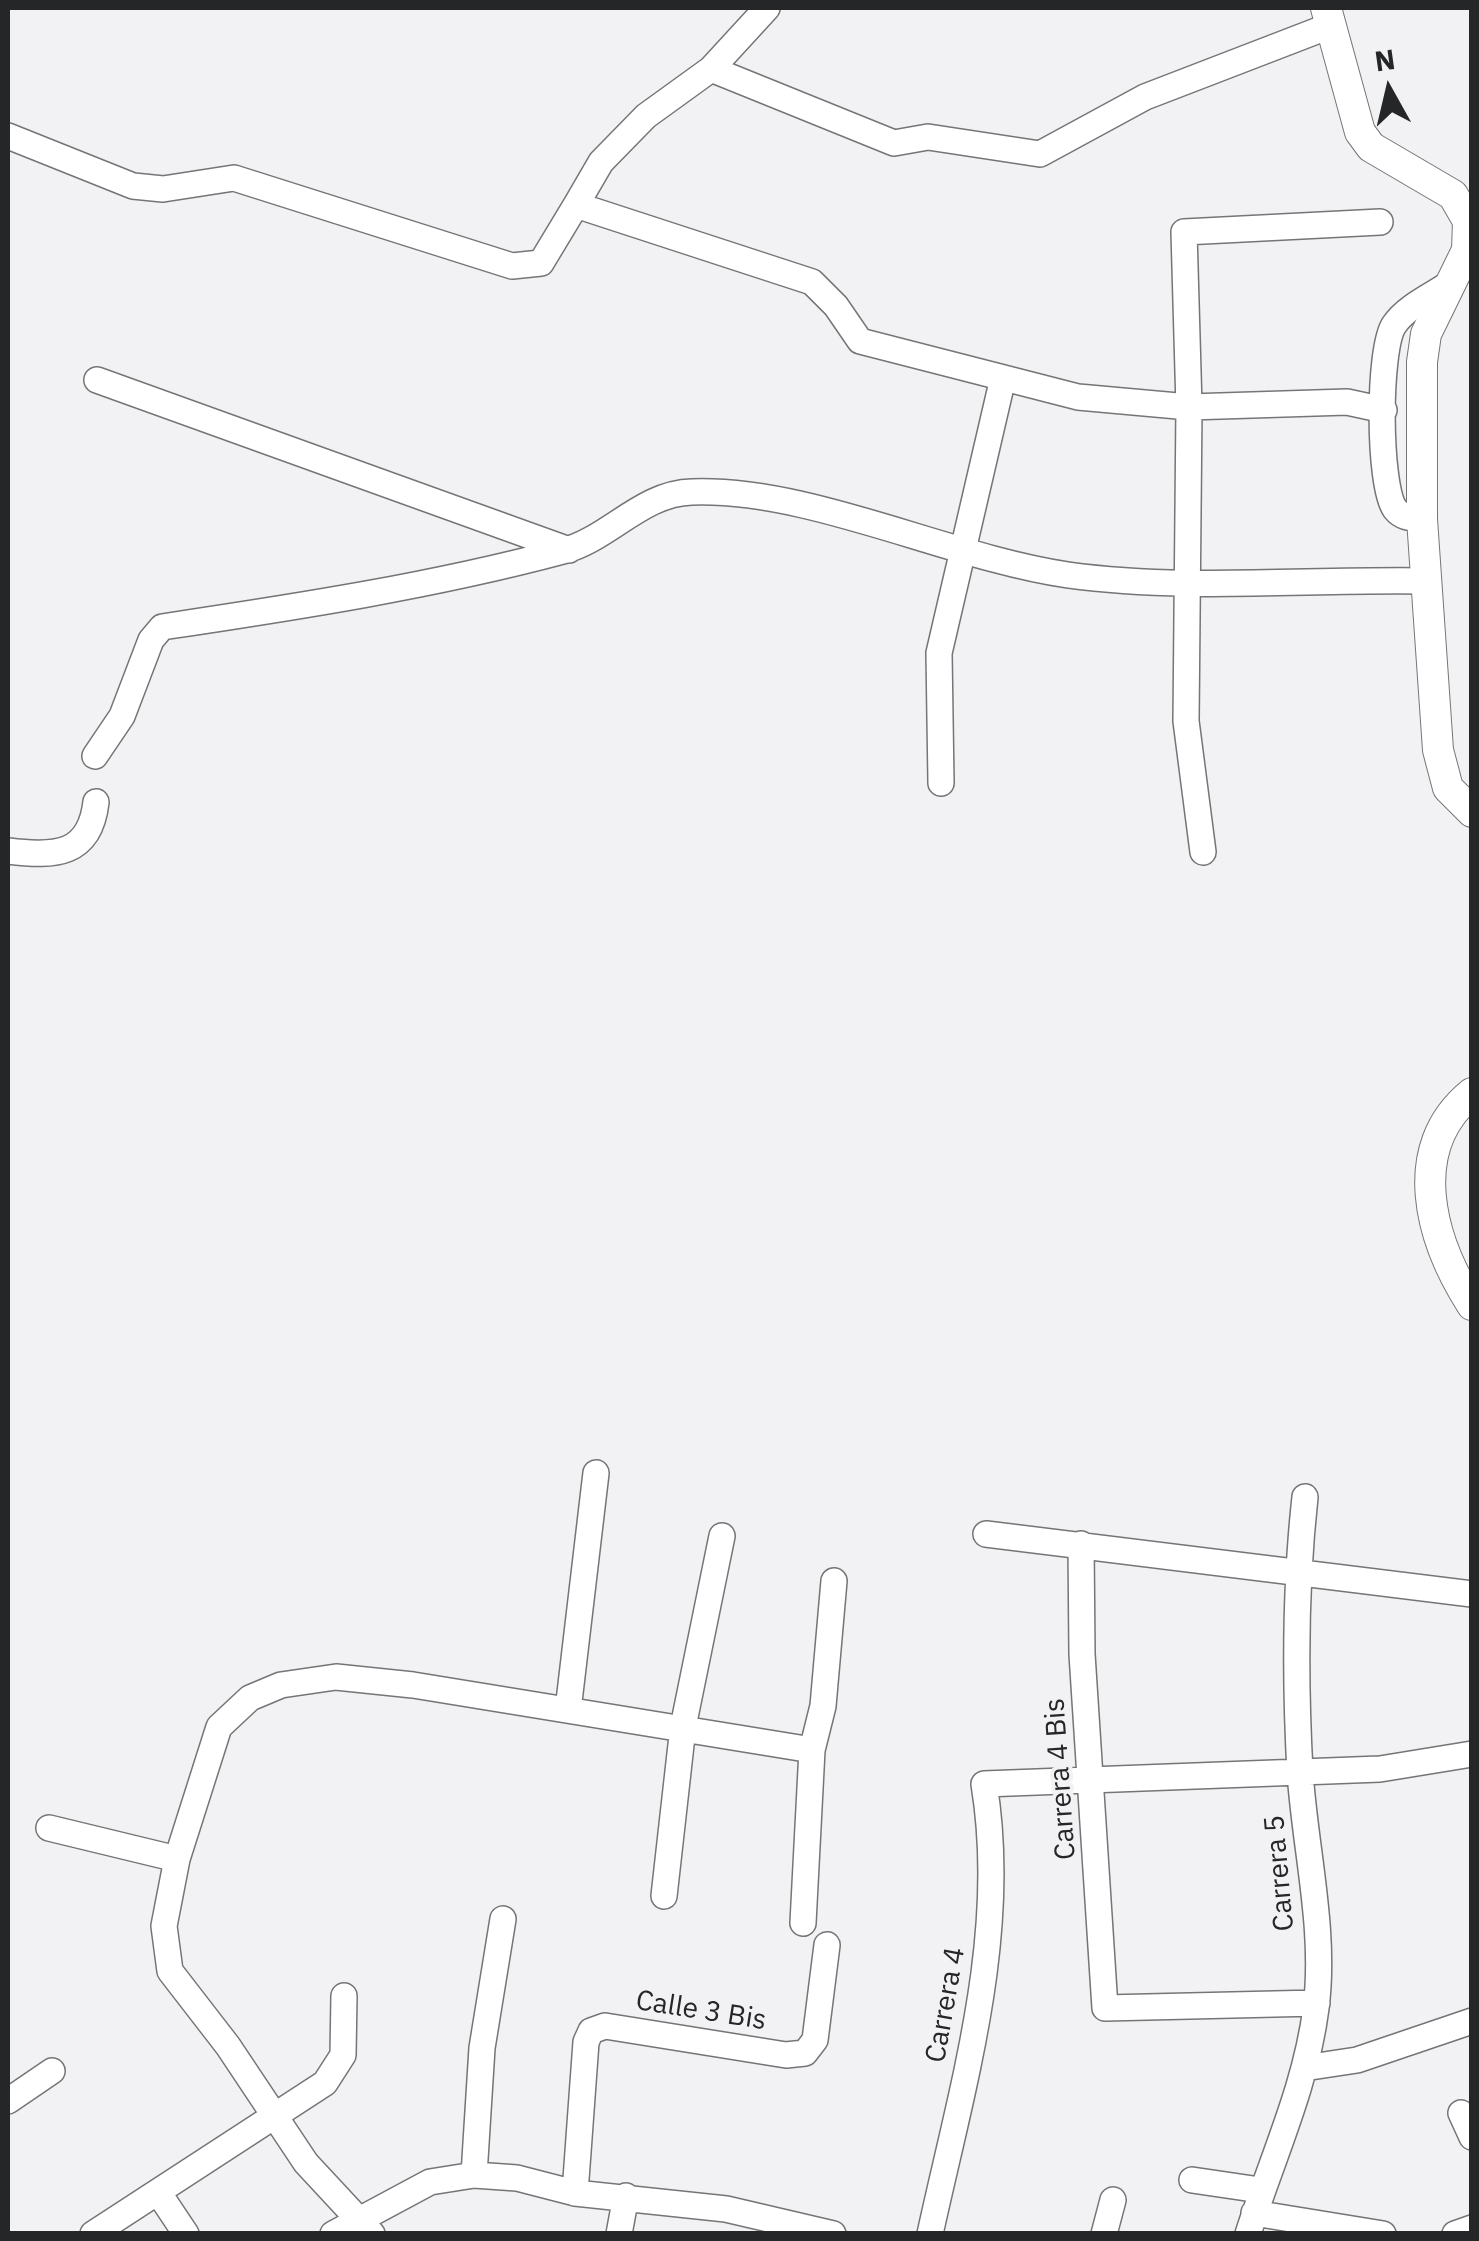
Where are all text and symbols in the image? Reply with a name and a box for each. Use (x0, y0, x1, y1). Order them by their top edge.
north arrow (1339, 40, 1439, 140)
text: N (1372, 40, 1397, 80)
street label: Carrera 4 Bis (1039, 1697, 1083, 1861)
street label: Carrera 5 (1258, 1813, 1302, 1933)
street label: Carrera 4 (919, 1945, 973, 2065)
street label: Calle 3 Bis (633, 1984, 769, 2038)

